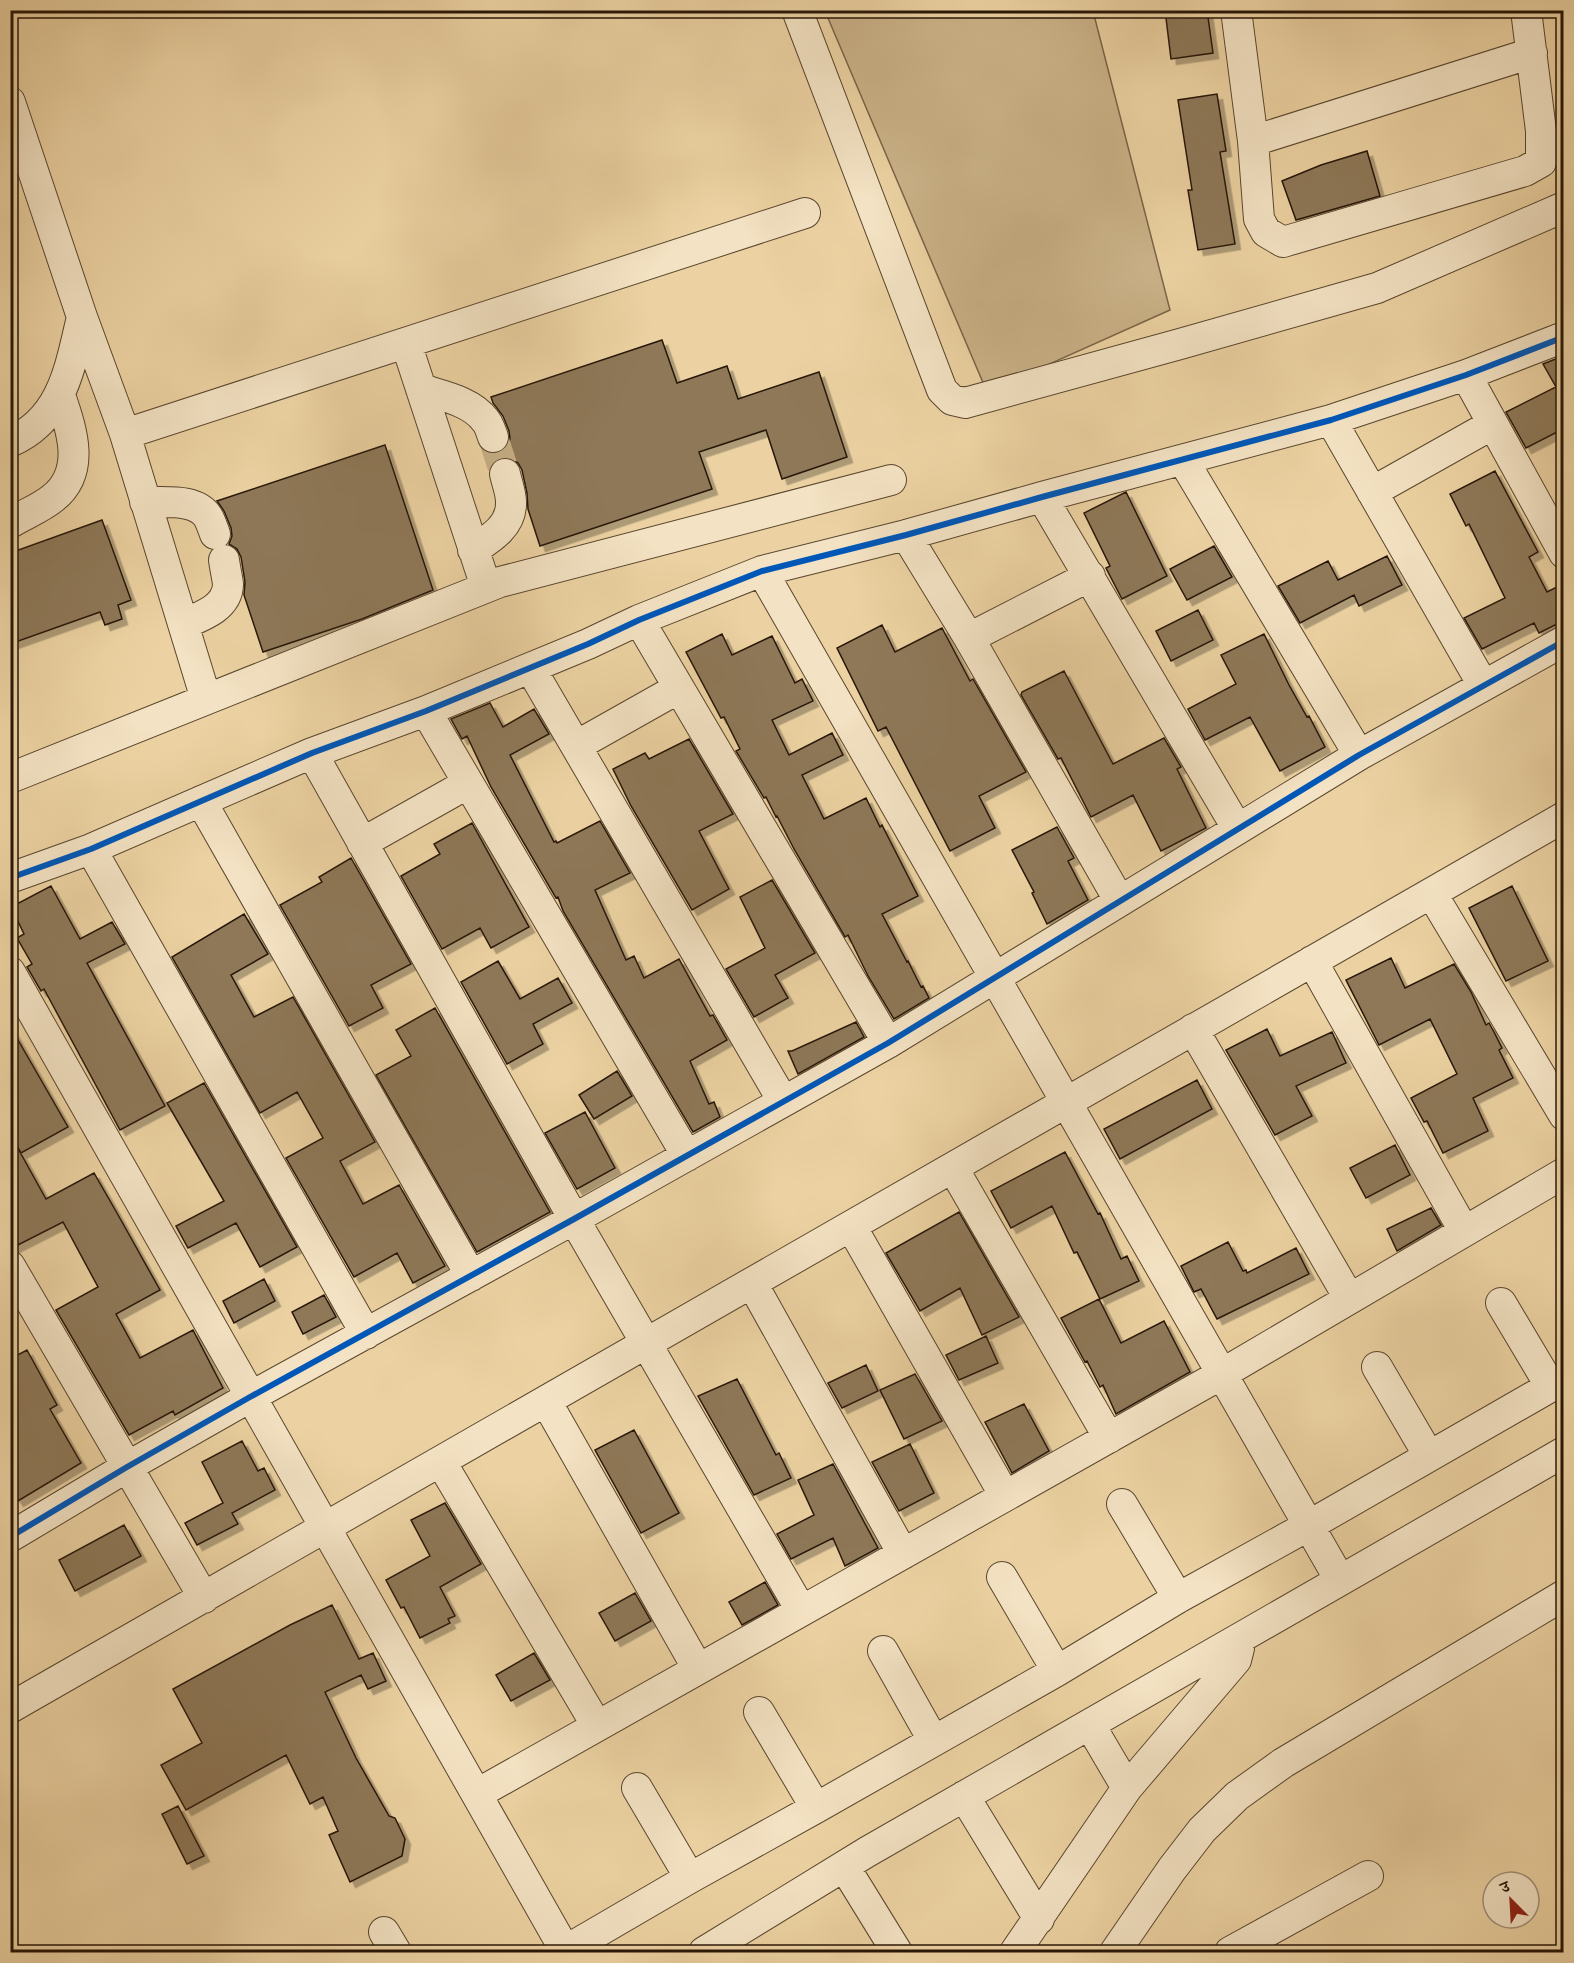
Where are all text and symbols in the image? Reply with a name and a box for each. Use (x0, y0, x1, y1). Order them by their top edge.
north arrow (1481, 1870, 1541, 1930)
text: उ (1497, 1876, 1515, 1898)

